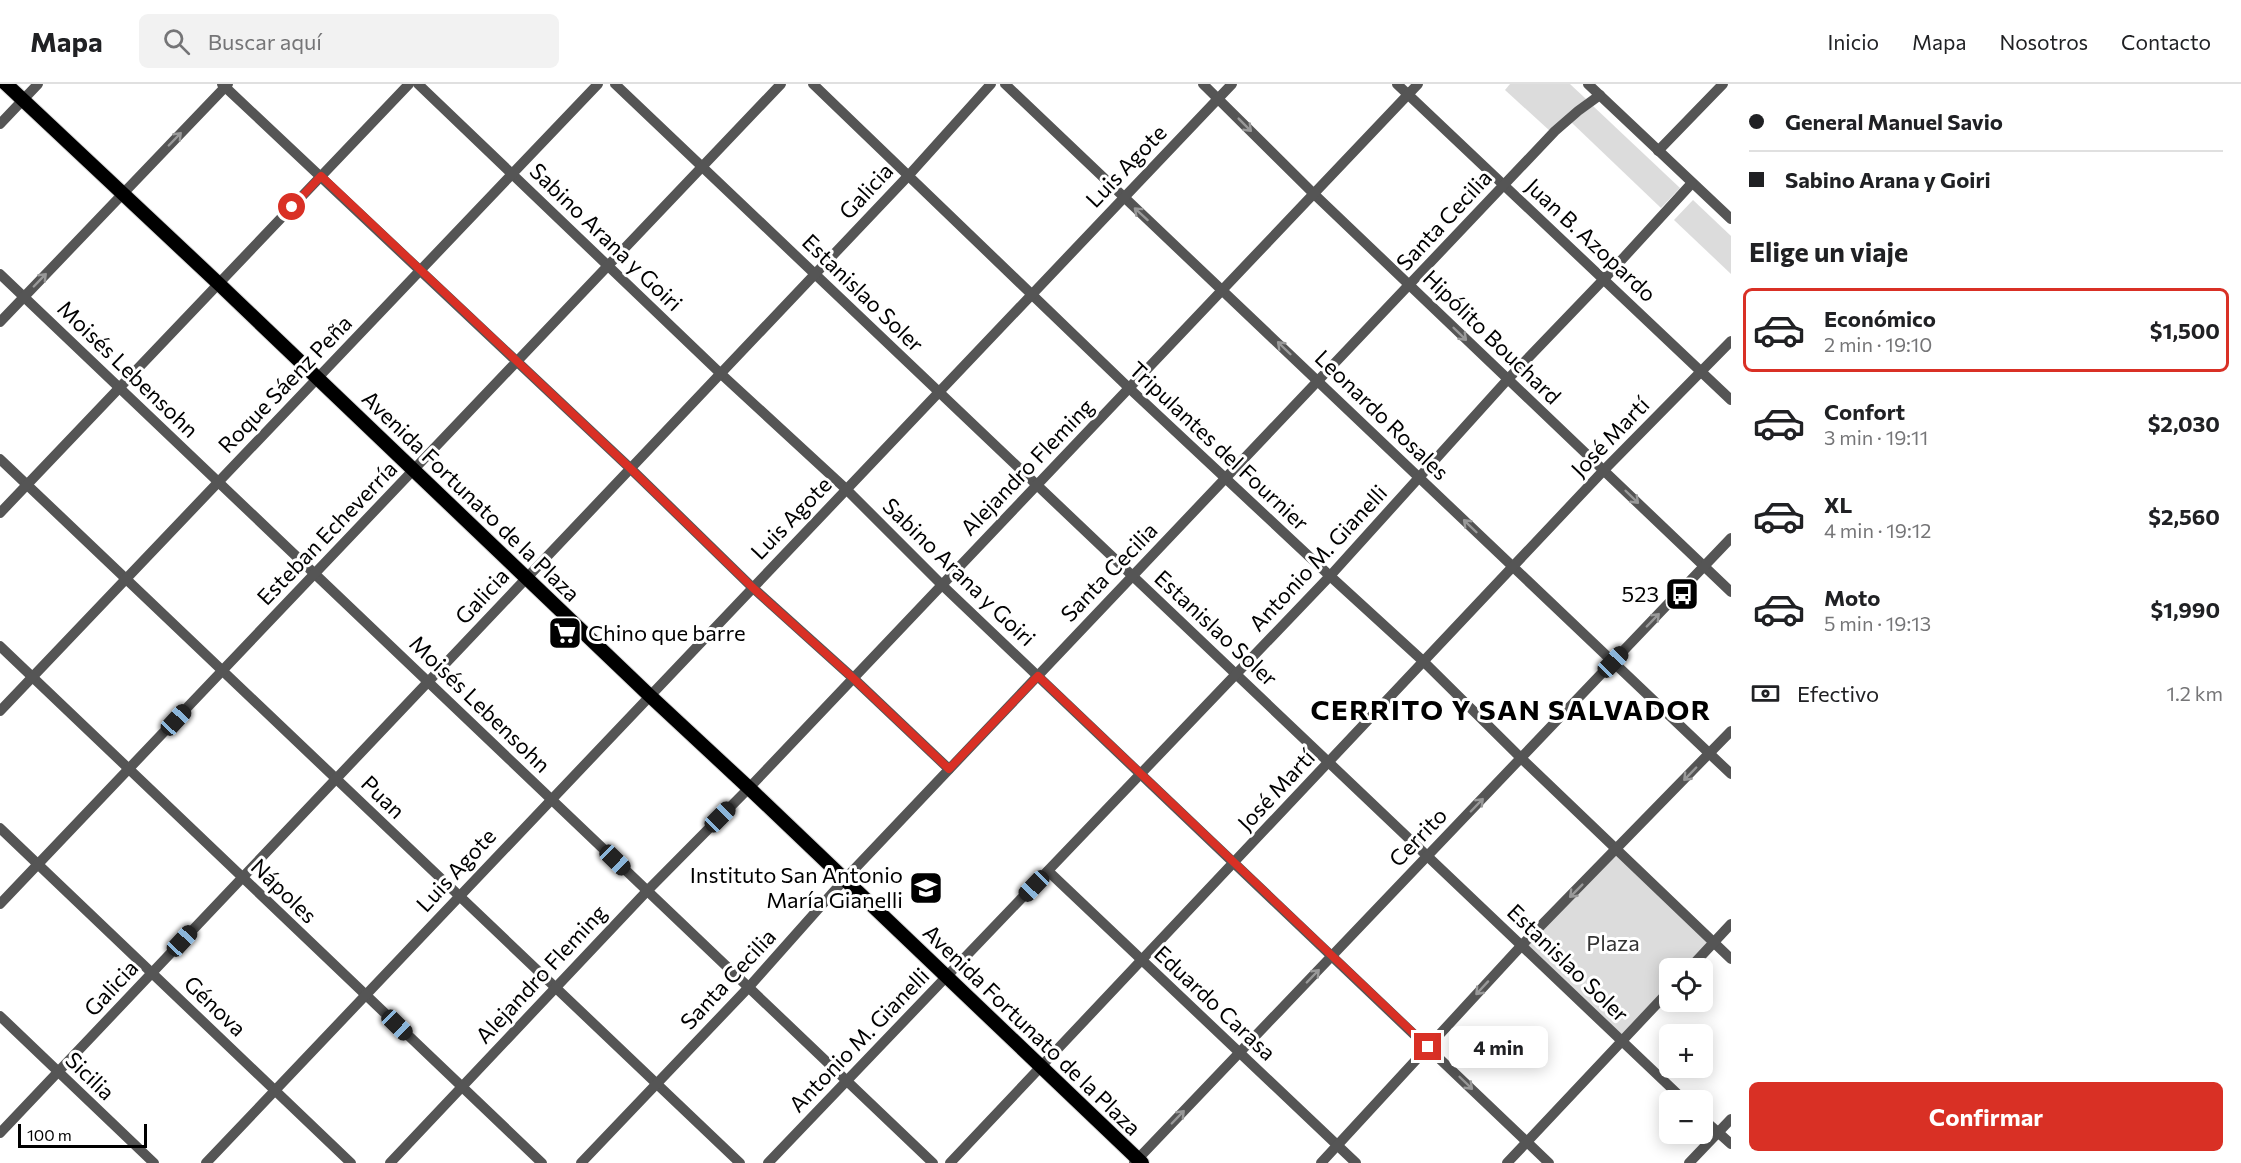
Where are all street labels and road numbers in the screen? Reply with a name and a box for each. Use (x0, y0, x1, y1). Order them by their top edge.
street label: Luis Agote (1080, 119, 1172, 213)
street label: Sabino Arana y Goiri (524, 157, 688, 316)
street label: Galicia (833, 157, 898, 224)
street label: Santa Cecilia (1390, 164, 1497, 276)
street label: Juan B. Azopardo (1520, 172, 1662, 307)
street label: Estanislao Soler (797, 228, 930, 357)
street label: Hipólito Bouchard (1418, 264, 1567, 409)
street label: Moisés Lebensohn (52, 295, 204, 443)
street label: Roque Sáenz Peña (212, 309, 357, 458)
street label: Leonardo Rosales (1310, 344, 1455, 485)
street label: Tripulantes del Fournier (1124, 355, 1315, 536)
street label: Avenida Fortunato de la Plaza (357, 384, 586, 607)
street label: José Martí (1565, 390, 1655, 482)
street label: Alejandro Fleming (954, 393, 1099, 541)
street label: Esteban Echeverría (251, 455, 402, 610)
street label: Luis Agote (745, 471, 837, 565)
street label: Antonio M. Gianelli (1243, 479, 1392, 636)
street label: Sabino Arana y Goiri (877, 492, 1041, 651)
street label: Santa Cecilia (1055, 516, 1163, 627)
street label: Galicia (449, 562, 514, 629)
street label: Estanislao Soler (1149, 564, 1284, 692)
street label: Moisés Lebensohn (404, 630, 556, 778)
street label: José Martí (1231, 743, 1321, 836)
street label: Puan (356, 769, 411, 824)
street label: Cerrito (1383, 801, 1452, 872)
street label: Luis Agote (410, 822, 501, 917)
street label: Nápoles (246, 853, 323, 929)
street label: Estanislao Soler (1502, 898, 1635, 1027)
street label: Alejandro Fleming (469, 899, 612, 1049)
street label: Avenida Fortunato de la Plaza (918, 918, 1147, 1141)
street label: Santa Cecilia (674, 923, 781, 1035)
street label: Eduardo Carasa (1149, 939, 1282, 1066)
street label: Galicia (78, 954, 143, 1021)
street label: Antonio M. Gianelli (783, 962, 934, 1117)
street label: Génova (179, 970, 252, 1042)
street label: Sicilia (60, 1046, 121, 1105)

